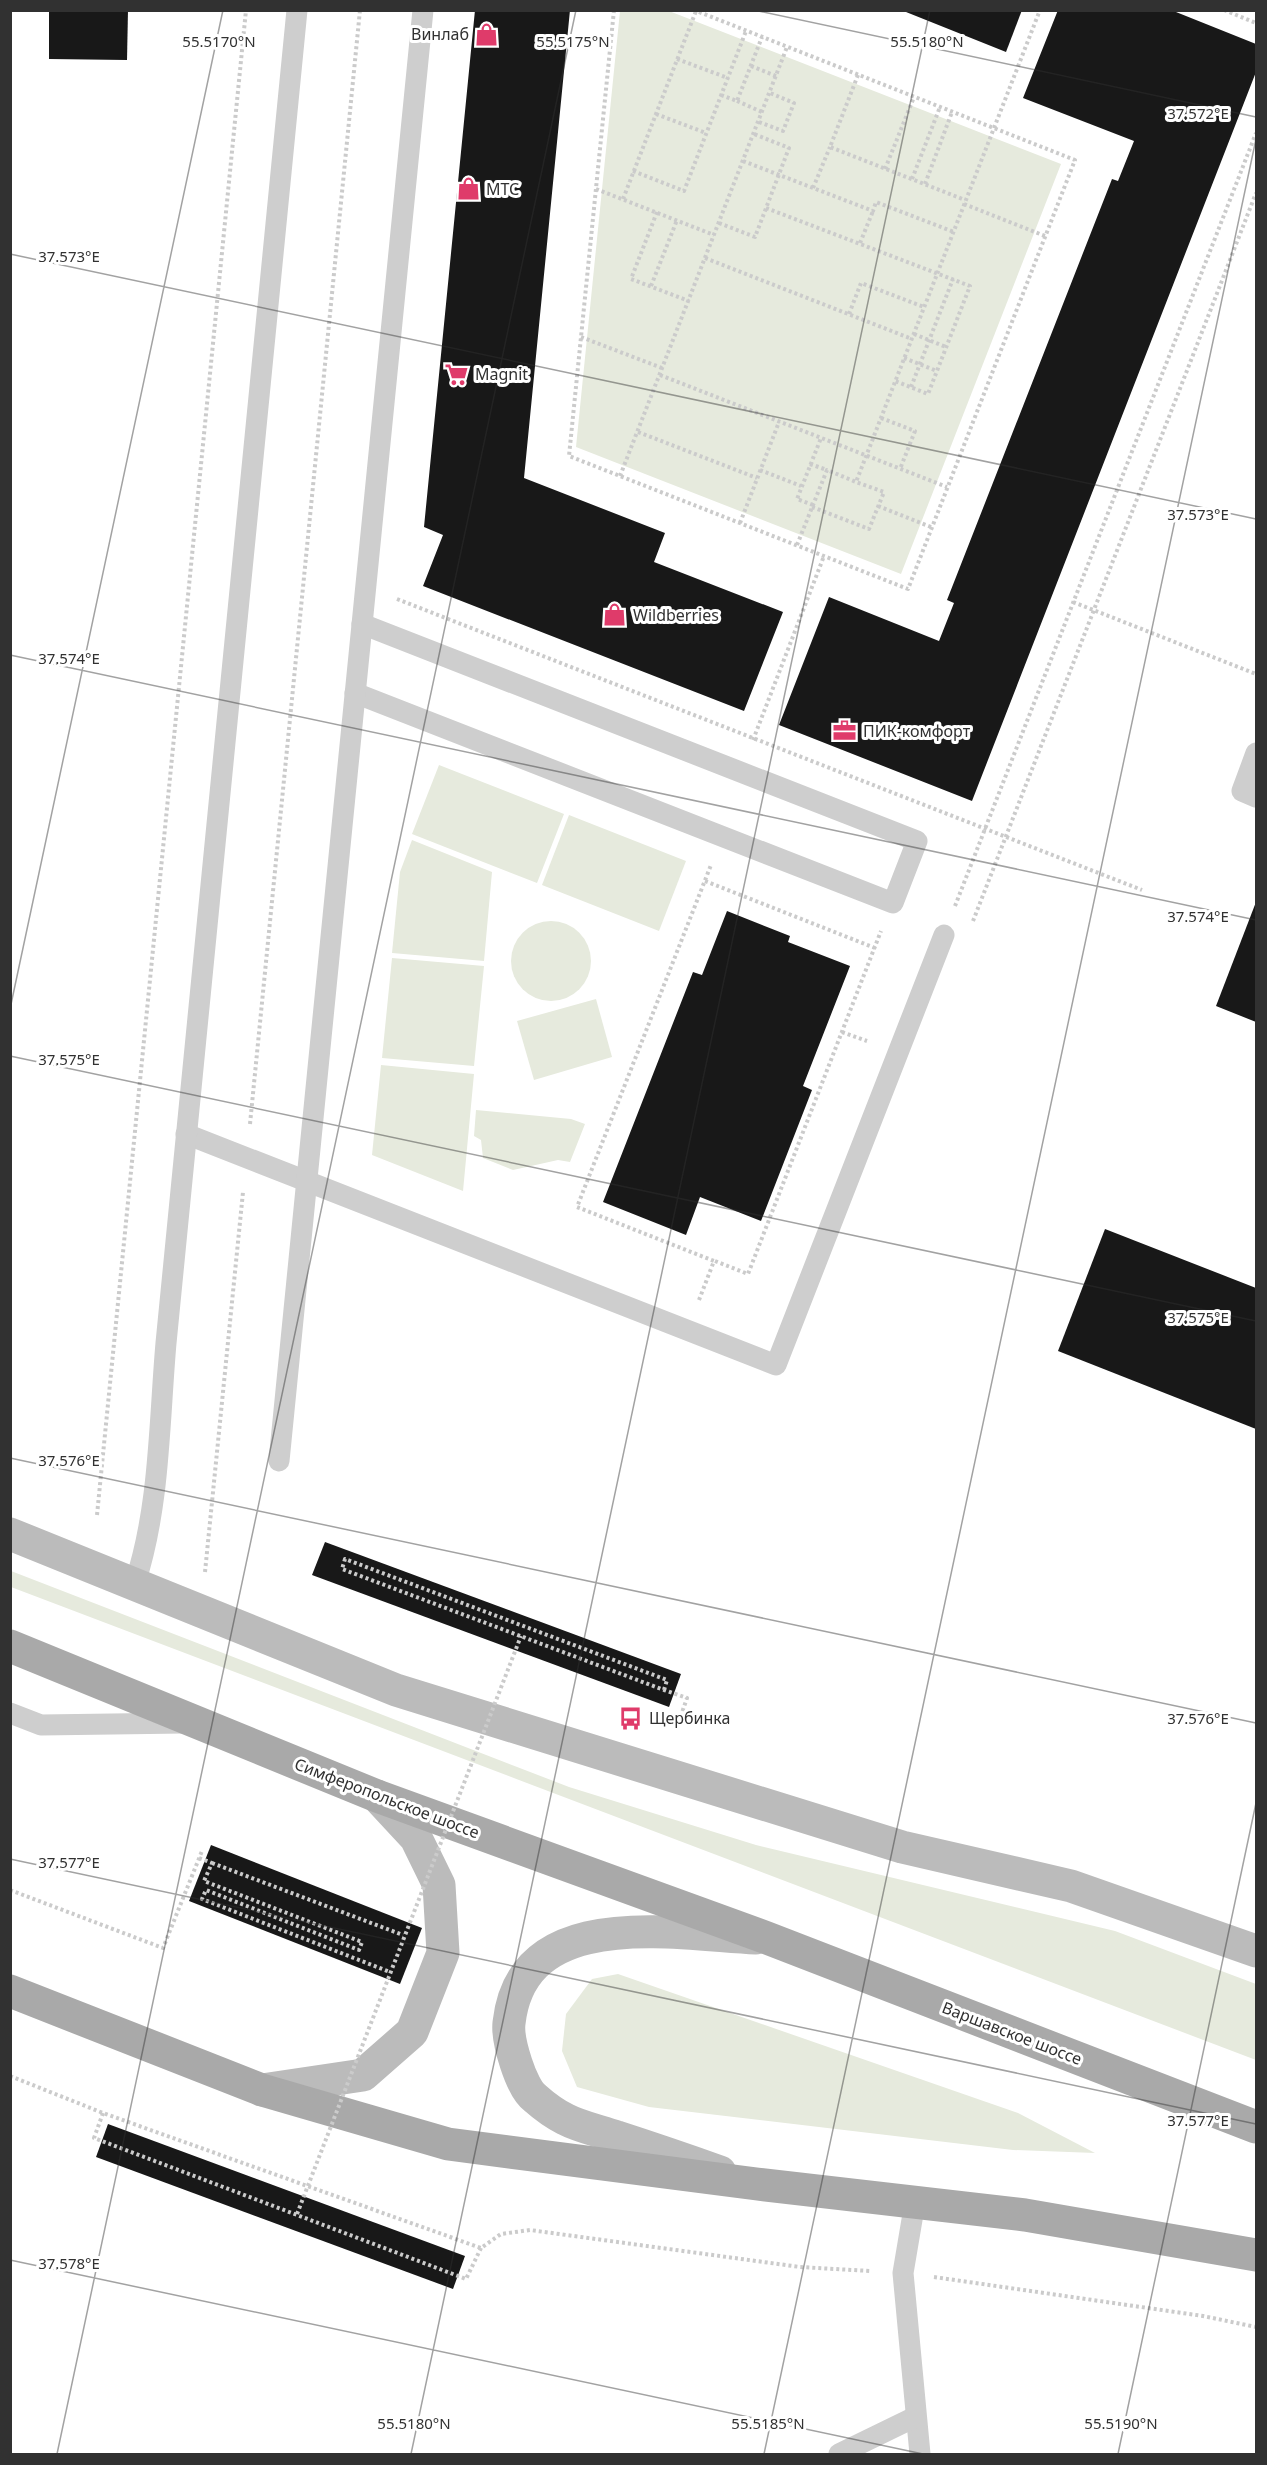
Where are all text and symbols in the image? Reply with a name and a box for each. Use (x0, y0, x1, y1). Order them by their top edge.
shop icon: Винлаб (474, 21, 500, 47)
place label: Винлаб (411, 23, 469, 45)
text: 55.5170°N (182, 31, 256, 51)
text: 55.5175°N (536, 31, 610, 51)
text: 55.5180°N (890, 31, 964, 51)
text: 37.572°E (1167, 103, 1229, 123)
shop icon: МТС (455, 176, 481, 202)
place label: МТС (486, 178, 519, 200)
text: 37.573°E (38, 246, 100, 266)
supermarket icon: Magnit (444, 361, 470, 387)
place label: Magnit (475, 363, 528, 385)
text: 37.573°E (1167, 504, 1229, 524)
shop icon: Wildberries (602, 602, 628, 628)
place label: Wildberries (633, 604, 719, 626)
text: 37.574°E (38, 648, 100, 668)
office icon: ПИК-комфорт (832, 718, 858, 744)
place label: ПИК-комфорт (863, 720, 971, 742)
text: 37.574°E (1167, 906, 1229, 926)
text: 37.575°E (38, 1049, 100, 1069)
text: 37.575°E (1167, 1307, 1229, 1327)
text: 37.576°E (38, 1450, 100, 1470)
bus stop icon: Щербинка (618, 1705, 644, 1731)
place label: Щербинка (649, 1707, 730, 1729)
text: 37.576°E (1167, 1708, 1229, 1728)
street label: Симферопольское шоссе (291, 1753, 483, 1843)
text: 37.577°E (38, 1852, 100, 1872)
street label: Варшавское шоссе (939, 1996, 1085, 2070)
text: 37.577°E (1167, 2110, 1229, 2130)
text: 37.578°E (38, 2253, 100, 2273)
text: 55.5180°N (377, 2413, 451, 2433)
text: 55.5185°N (731, 2413, 805, 2433)
text: 55.5190°N (1084, 2413, 1158, 2433)

